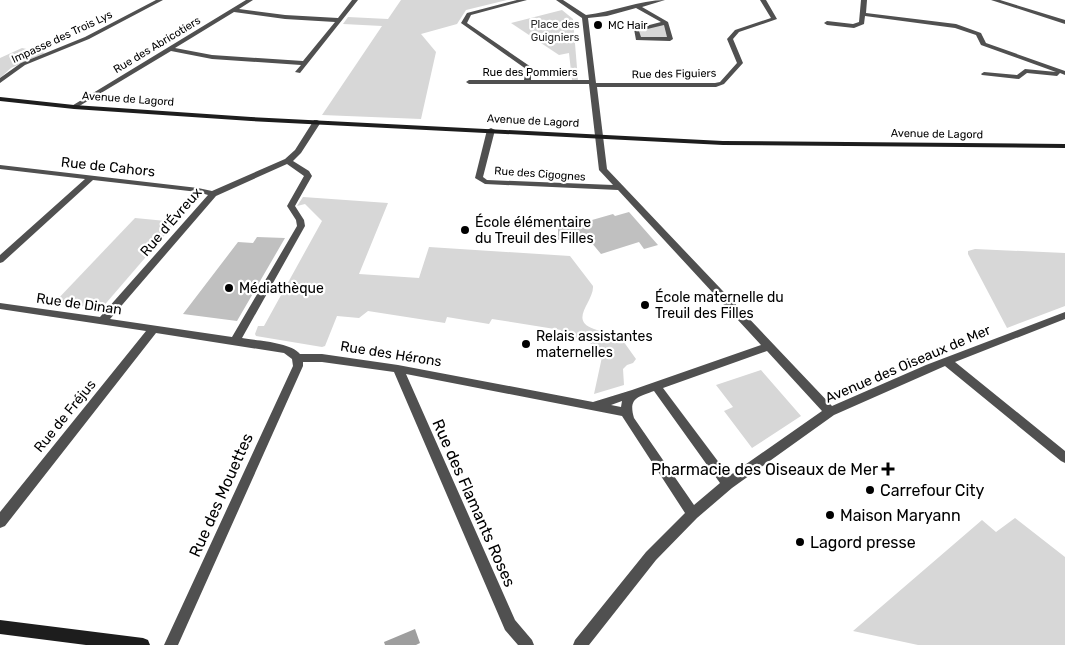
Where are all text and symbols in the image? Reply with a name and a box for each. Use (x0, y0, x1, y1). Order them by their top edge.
street label: Impasse des Trois Lys (10, 8, 115, 66)
street label: Rue des Abricotiers (111, 14, 203, 76)
park label: Place des Guigniers (530, 18, 580, 44)
marker: MC Hair (592, 19, 604, 31)
place label: MC Hair (608, 19, 648, 32)
street label: Rue des Pommiers (482, 66, 578, 79)
street label: Rue des Figuiers (632, 67, 717, 81)
street label: Avenue de Lagord (81, 89, 175, 109)
street label: Avenue de Lagord (487, 112, 579, 130)
street label: Avenue de Lagord (891, 127, 983, 141)
street label: Rue de Cahors (60, 154, 156, 180)
street label: Rue des Cigognes (494, 164, 587, 184)
street label: Rue d'Évreux (136, 183, 206, 260)
place label: École élémentaire du Treuil des Filles (475, 213, 594, 247)
marker: École élémentaire du Treuil des Filles (459, 224, 471, 236)
place label: Médiathèque (239, 280, 324, 297)
marker: Médiathèque (223, 282, 235, 294)
place label: École maternelle du Treuil des Filles (655, 288, 784, 322)
street label: Rue de Dinan (35, 290, 123, 318)
marker: École maternelle du Treuil des Filles (639, 299, 651, 311)
street label: Avenue des Oiseaux de Mer (823, 321, 994, 407)
place label: Relais assistantes maternelles (536, 328, 653, 361)
street label: Rue des Hérons (339, 338, 443, 370)
marker: Relais assistantes maternelles (520, 338, 532, 350)
street label: Rue de Fréjus (31, 376, 99, 456)
street label: Rue des Flamants Roses (428, 416, 520, 590)
street label: Rue des Mouettes (185, 430, 257, 560)
place label: Pharmacie des Oiseaux de Mer (651, 460, 878, 479)
marker: Pharmacie des Oiseaux de Mer (882, 463, 894, 475)
place label: Carrefour City (880, 481, 985, 500)
marker: Carrefour City (864, 484, 876, 496)
place label: Maison Maryann (840, 506, 961, 525)
marker: Maison Maryann (824, 509, 836, 521)
place label: Lagord presse (810, 533, 916, 552)
marker: Lagord presse (794, 536, 806, 548)

